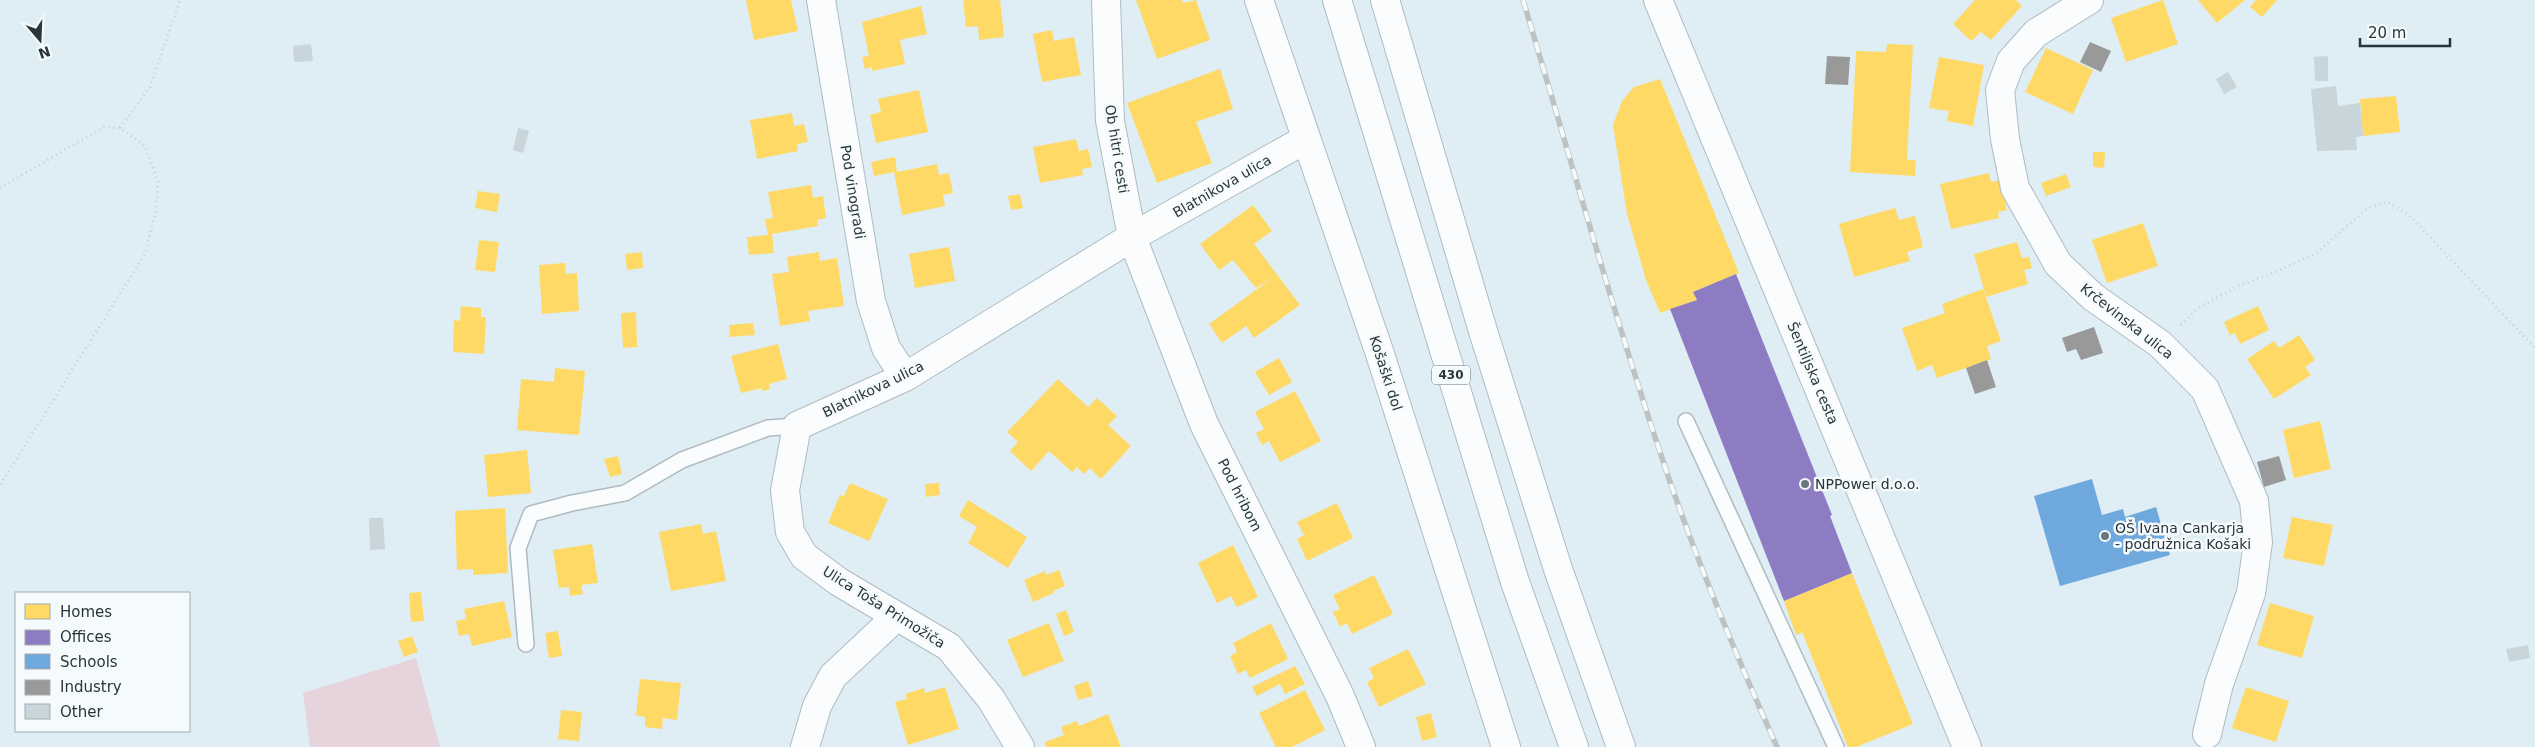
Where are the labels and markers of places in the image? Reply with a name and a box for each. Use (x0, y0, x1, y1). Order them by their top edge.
place label: NPPower d.o.o. (1815, 476, 1920, 492)
marker: NPPower d.o.o. (1799, 478, 1811, 490)
place label: OŠ Ivana Cankarja - podružnica Košaki (2115, 519, 2251, 552)
marker: OŠ Ivana Cankarja - podružnica Košaki (2099, 530, 2111, 542)

